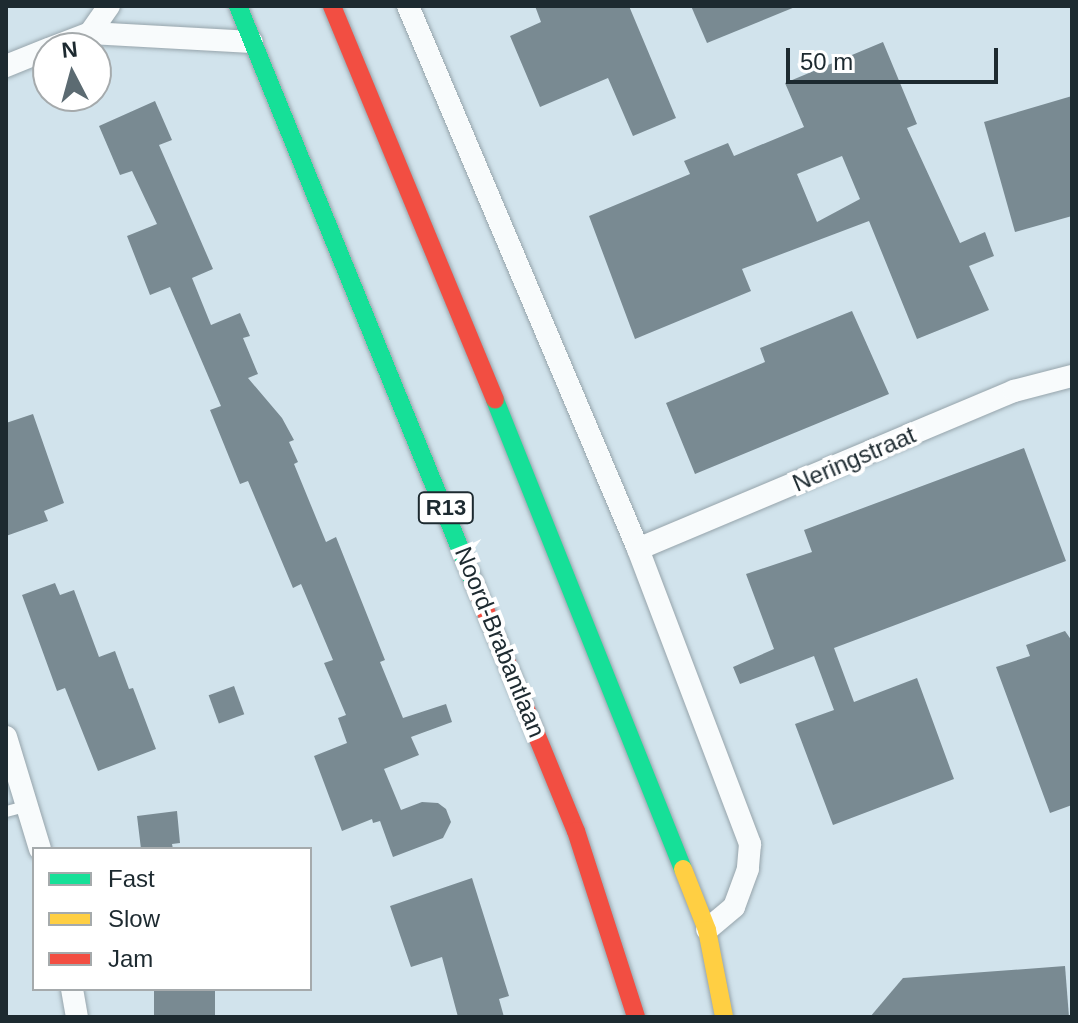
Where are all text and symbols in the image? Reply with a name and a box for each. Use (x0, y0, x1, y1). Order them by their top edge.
north arrow (32, 32, 112, 112)
scale bar (790, 32, 1002, 82)
text: N (60, 36, 79, 63)
text: 50 m (800, 48, 853, 75)
street label: Neringstraat (788, 420, 920, 498)
road number: R13 (416, 490, 476, 526)
street label: Noord-Brabantlaan (449, 543, 551, 741)
legend (32, 847, 312, 991)
text: Fast (108, 865, 155, 892)
text: Slow (108, 905, 160, 932)
text: Jam (108, 945, 153, 972)

